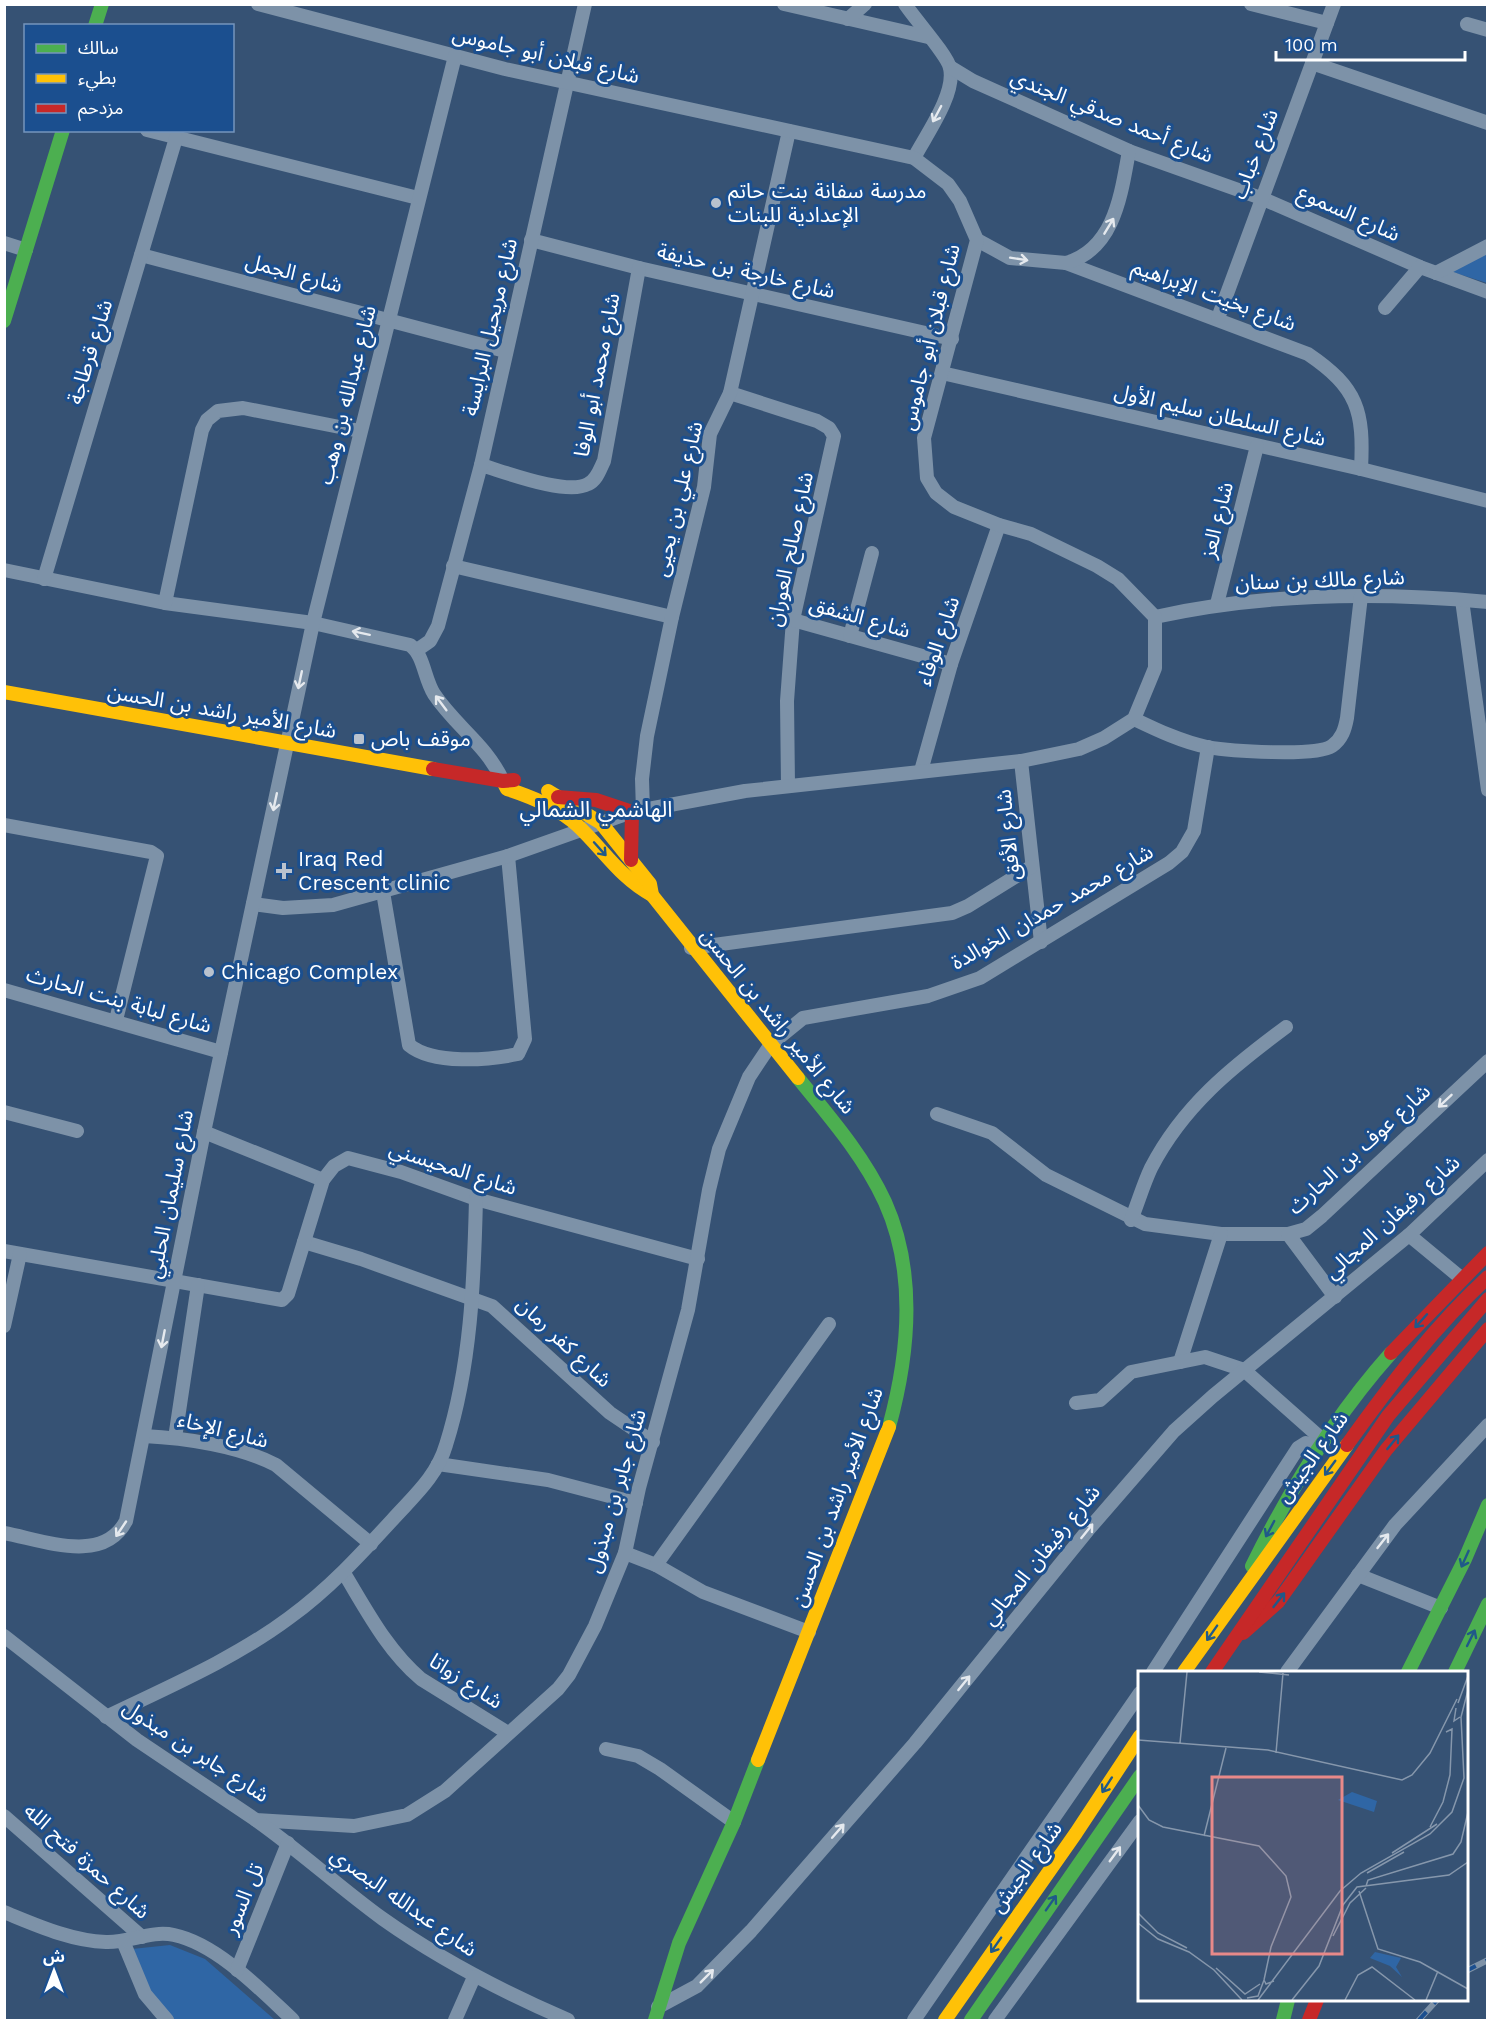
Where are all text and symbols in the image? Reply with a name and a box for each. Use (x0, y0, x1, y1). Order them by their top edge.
street label: شارع قبلان أبو جاموس (449, 21, 642, 91)
legend (24, 24, 234, 132)
scale bar (1276, 24, 1465, 62)
text: 100 m (1285, 34, 1338, 55)
text: سالك (78, 37, 119, 58)
street label: شارع أحمد صدقي الجندي (1006, 63, 1217, 171)
text: بطيء (78, 67, 116, 91)
text: مزدحم (78, 97, 123, 121)
one-way arrow (931, 105, 943, 122)
street label: شارع خباب (1226, 105, 1286, 204)
place label: مدرسة سفانة بنت حاتم الإعدادية للبنات (728, 178, 927, 228)
street label: شارع السموع (1293, 179, 1404, 249)
marker: مدرسة سفانة بنت حاتم الإعدادية للبنات (709, 196, 723, 210)
one-way arrow (1103, 218, 1115, 235)
street label: شارع مريحيل البرايسة (457, 236, 525, 419)
street label: شارع خارجة بن حذيفة (654, 238, 837, 306)
street label: شارع قبلان أبو جاموس (894, 241, 968, 433)
street label: شارع الجمل (242, 248, 345, 300)
street label: شارع بخيت الإبراهيم (1128, 253, 1299, 339)
one-way arrow (1009, 254, 1028, 265)
street label: شارع محمد أبو الوفا (568, 291, 628, 460)
street label: شارع قرطاجة (62, 297, 120, 408)
street label: شارع عبدالله بن وهب (312, 303, 384, 488)
street label: شارع السلطان سليم الأول (1111, 378, 1328, 454)
street label: شارع علي بن يحيى (647, 419, 711, 580)
street label: شارع صالح العوران (761, 469, 821, 629)
street label: شارع العز (1195, 479, 1241, 562)
street label: شارع مالك بن سنان (1235, 564, 1405, 598)
street label: شارع الشفق (806, 590, 913, 646)
street label: شارع الوفاء (911, 593, 967, 690)
one-way arrow (352, 627, 371, 639)
one-way arrow (294, 670, 306, 689)
street label: شارع الأمير راشد بن الحسن (105, 678, 338, 746)
one-way arrow (435, 695, 448, 711)
place label: موقف باص (371, 726, 471, 751)
marker: موقف باص (352, 732, 366, 746)
street label: شارع الأفق (990, 788, 1028, 882)
one-way arrow (268, 793, 280, 812)
district label: الهاشمي الشمالي (520, 797, 672, 826)
street label: شارع محمد حمدان الخوالدة (946, 838, 1159, 977)
one-way arrow (593, 841, 607, 856)
place label: Iraq Red Crescent clinic (298, 846, 451, 895)
marker: Iraq Red Crescent clinic (275, 862, 293, 880)
street label: شارع الأمير راشد بن الحسن (693, 923, 861, 1121)
place label: Chicago Complex (221, 959, 398, 984)
street label: شارع لبابة بنت الحارث (23, 961, 215, 1041)
marker: Chicago Complex (202, 965, 216, 979)
street label: شارع عوف بن الحارث (1282, 1078, 1437, 1221)
one-way arrow (1437, 1094, 1452, 1109)
street label: شارع سليمان الحلبي (141, 1107, 202, 1281)
street label: شارع المحيسني (385, 1135, 520, 1204)
street label: شارع رفيفان المجالي (1319, 1149, 1467, 1287)
street label: شارع كفر رمان (510, 1291, 617, 1394)
one-way arrow (1414, 1313, 1428, 1328)
one-way arrow (157, 1329, 168, 1348)
street label: شارع الأمير راشد بن الحسن (785, 1384, 891, 1611)
street label: شارع الإخاء (175, 1406, 271, 1456)
street label: شارع جابر بن مبذول (580, 1406, 654, 1576)
street label: شارع الجيش (1270, 1406, 1355, 1509)
one-way arrow (1386, 1435, 1399, 1451)
one-way arrow (1324, 1459, 1337, 1475)
street label: شارع رفيفان المجالي (976, 1479, 1108, 1632)
one-way arrow (115, 1520, 127, 1536)
one-way arrow (1264, 1520, 1276, 1537)
one-way arrow (1080, 1524, 1094, 1539)
one-way arrow (1377, 1533, 1390, 1549)
one-way arrow (1459, 1549, 1471, 1567)
one-way arrow (1272, 1593, 1285, 1609)
one-way arrow (1205, 1625, 1218, 1641)
one-way arrow (1466, 1630, 1478, 1648)
street label: شارع زواتا (423, 1648, 508, 1716)
inset map (1138, 1671, 1468, 2001)
one-way arrow (957, 1675, 970, 1691)
street label: شارع جابر بن مبذول (117, 1694, 274, 1810)
one-way arrow (1101, 1776, 1113, 1793)
street label: شارع حمزة فتح الله (17, 1798, 155, 1926)
street label: شارع الجيش (984, 1816, 1069, 1919)
one-way arrow (831, 1824, 845, 1839)
street label: شارع عبدالله البصري (324, 1842, 482, 1965)
one-way arrow (1109, 1847, 1121, 1863)
street label: تل السور (217, 1859, 268, 1939)
one-way arrow (1045, 1895, 1058, 1912)
one-way arrow (990, 1936, 1002, 1953)
north arrow (24, 1941, 84, 2001)
text: ش (43, 1947, 65, 1966)
one-way arrow (699, 1968, 714, 1983)

